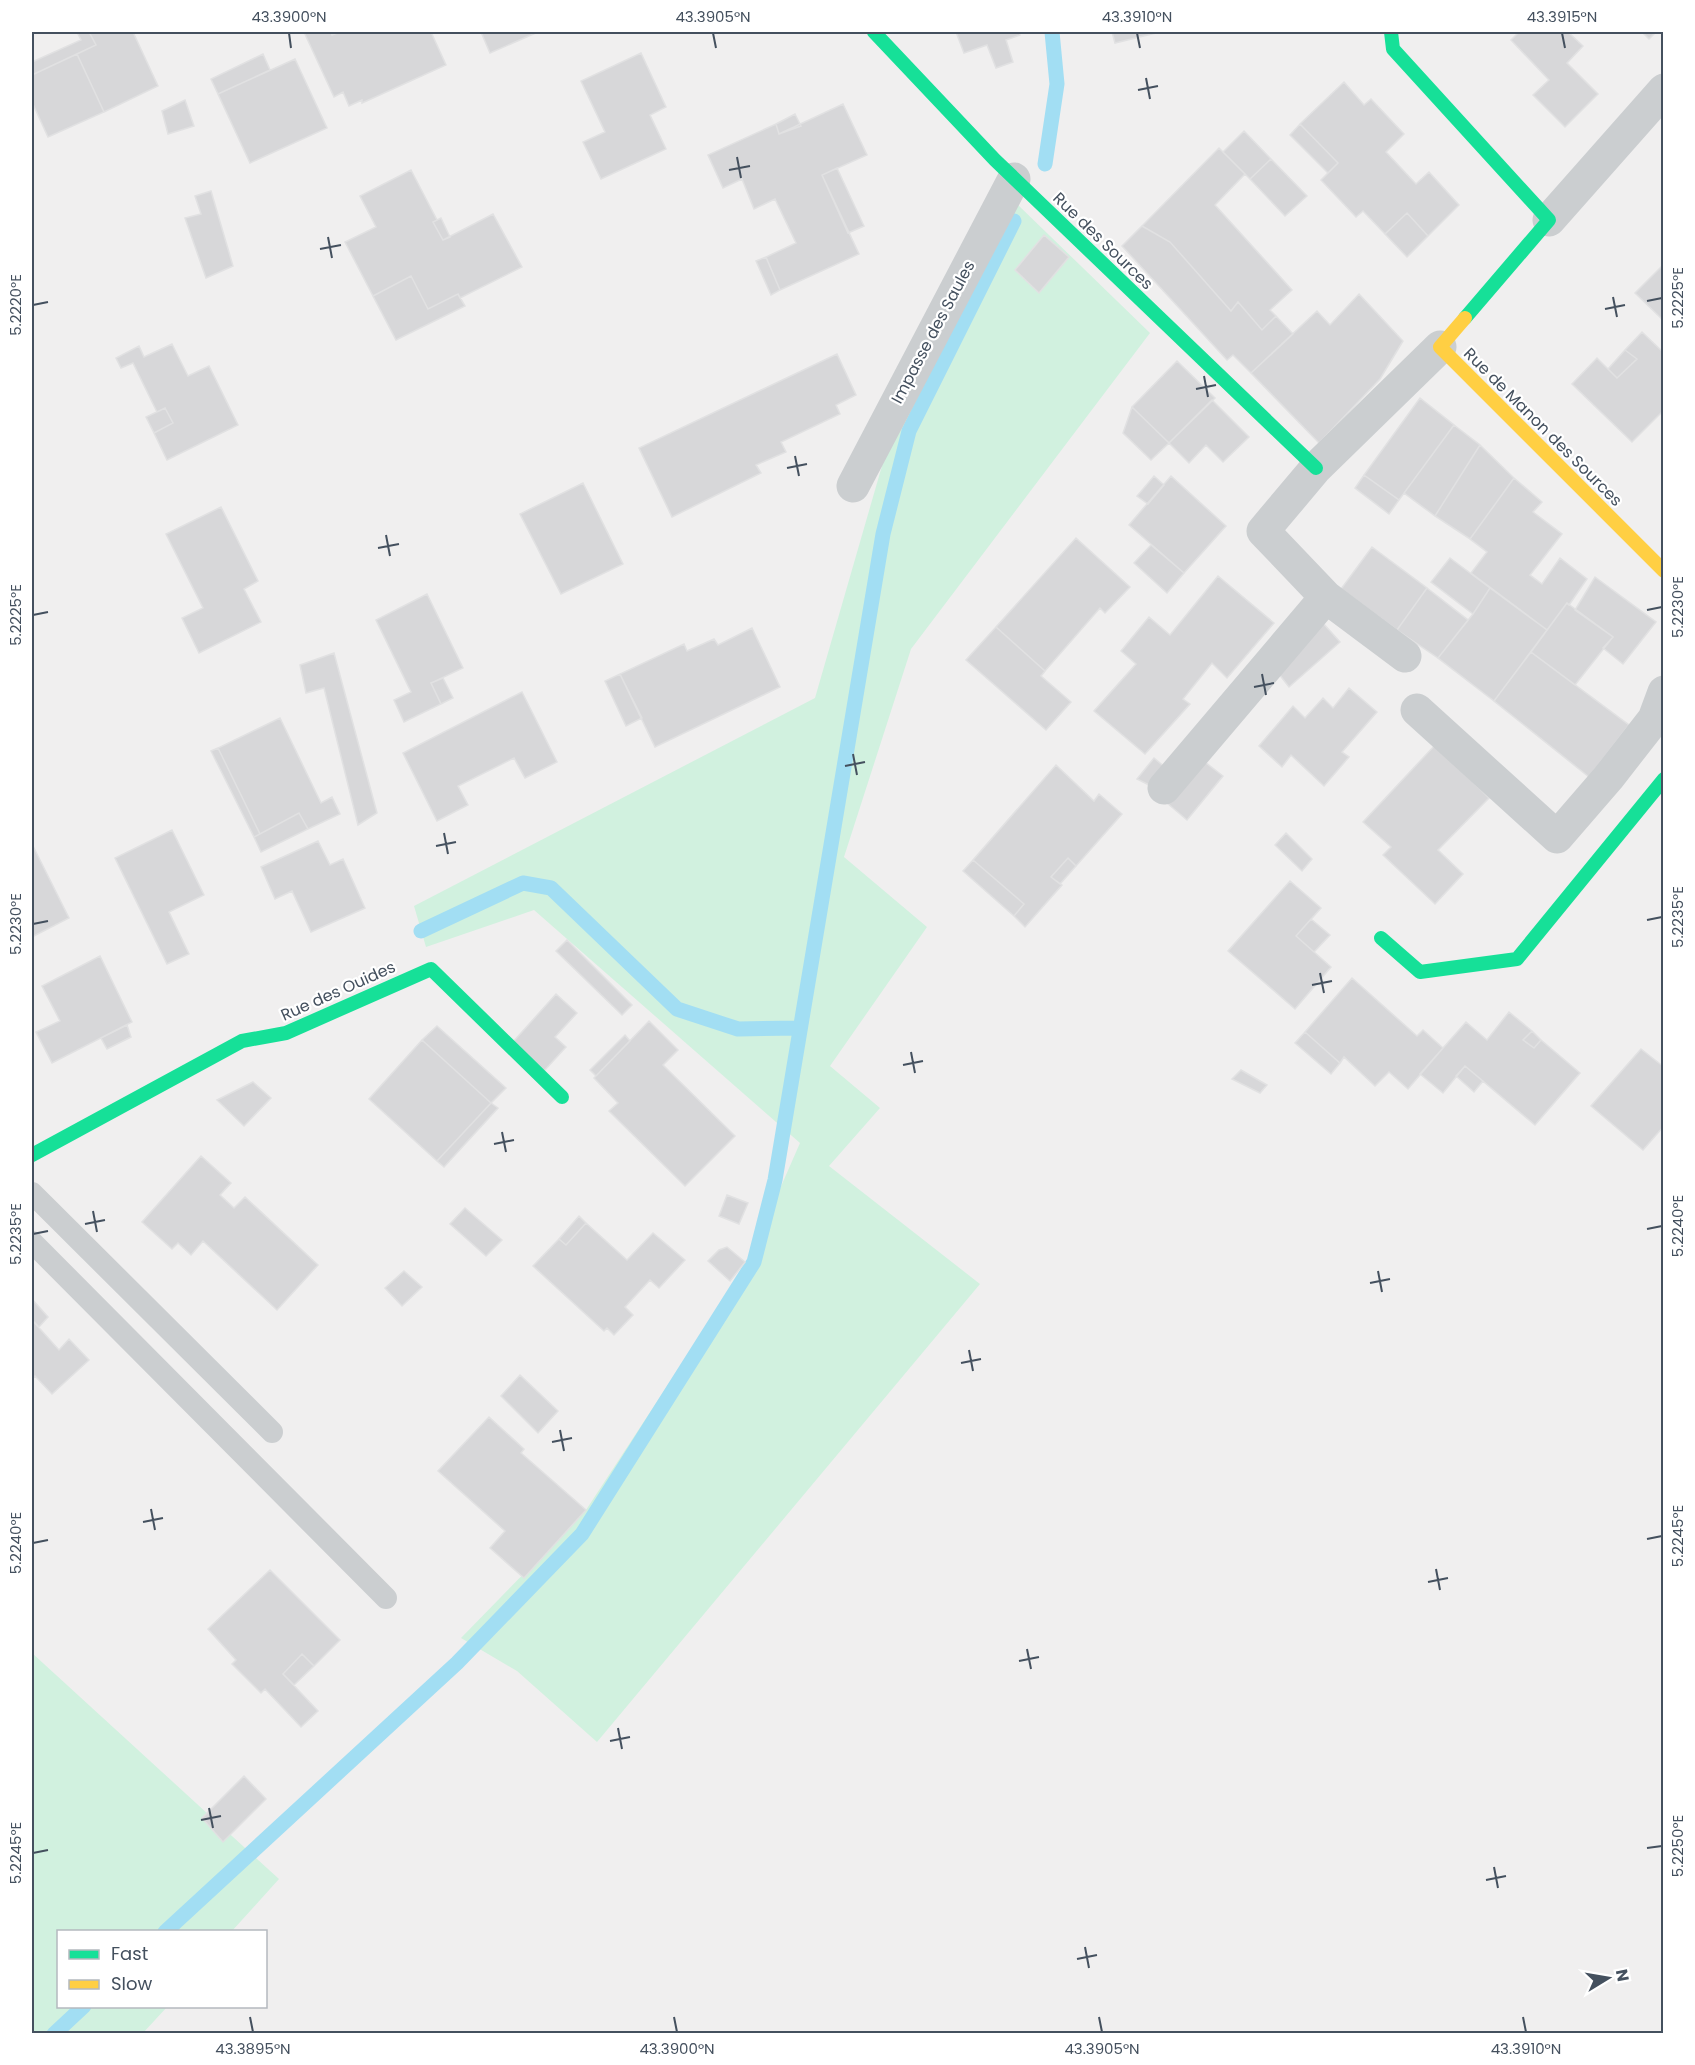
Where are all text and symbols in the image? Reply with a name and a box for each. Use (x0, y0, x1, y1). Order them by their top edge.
text: 43.3900°N (251, 6, 327, 27)
text: 43.3905°N (675, 6, 751, 27)
text: 43.3910°N (1102, 6, 1172, 27)
text: 43.3915°N (1527, 6, 1597, 27)
street label: Rue des Sources (1048, 187, 1158, 295)
street label: Impasse des Saules (886, 256, 980, 408)
text: 5.2225°E (1667, 267, 1688, 329)
text: 5.2220°E (5, 274, 26, 336)
street label: Rue de Manon des Sources (1459, 343, 1627, 511)
text: 5.2230°E (1667, 576, 1688, 638)
text: 5.2225°E (5, 584, 26, 646)
text: 5.2235°E (1667, 886, 1688, 948)
text: 5.2230°E (5, 893, 26, 955)
street label: Rue des Ouides (277, 955, 399, 1027)
text: 5.2240°E (1667, 1195, 1688, 1257)
text: 5.2235°E (5, 1203, 26, 1265)
text: 5.2245°E (1667, 1505, 1688, 1567)
text: 5.2240°E (5, 1512, 26, 1574)
text: 5.2250°E (1667, 1815, 1688, 1877)
text: 5.2245°E (5, 1822, 26, 1884)
legend (57, 1930, 267, 2008)
text: Fast (111, 1941, 148, 1966)
north arrow (1578, 1948, 1638, 2008)
text: N (1610, 1967, 1635, 1983)
text: Slow (111, 1971, 153, 1996)
text: 43.3895°N (215, 2038, 291, 2059)
text: 43.3900°N (639, 2038, 715, 2059)
text: 43.3905°N (1064, 2038, 1140, 2059)
text: 43.3910°N (1491, 2038, 1561, 2059)

